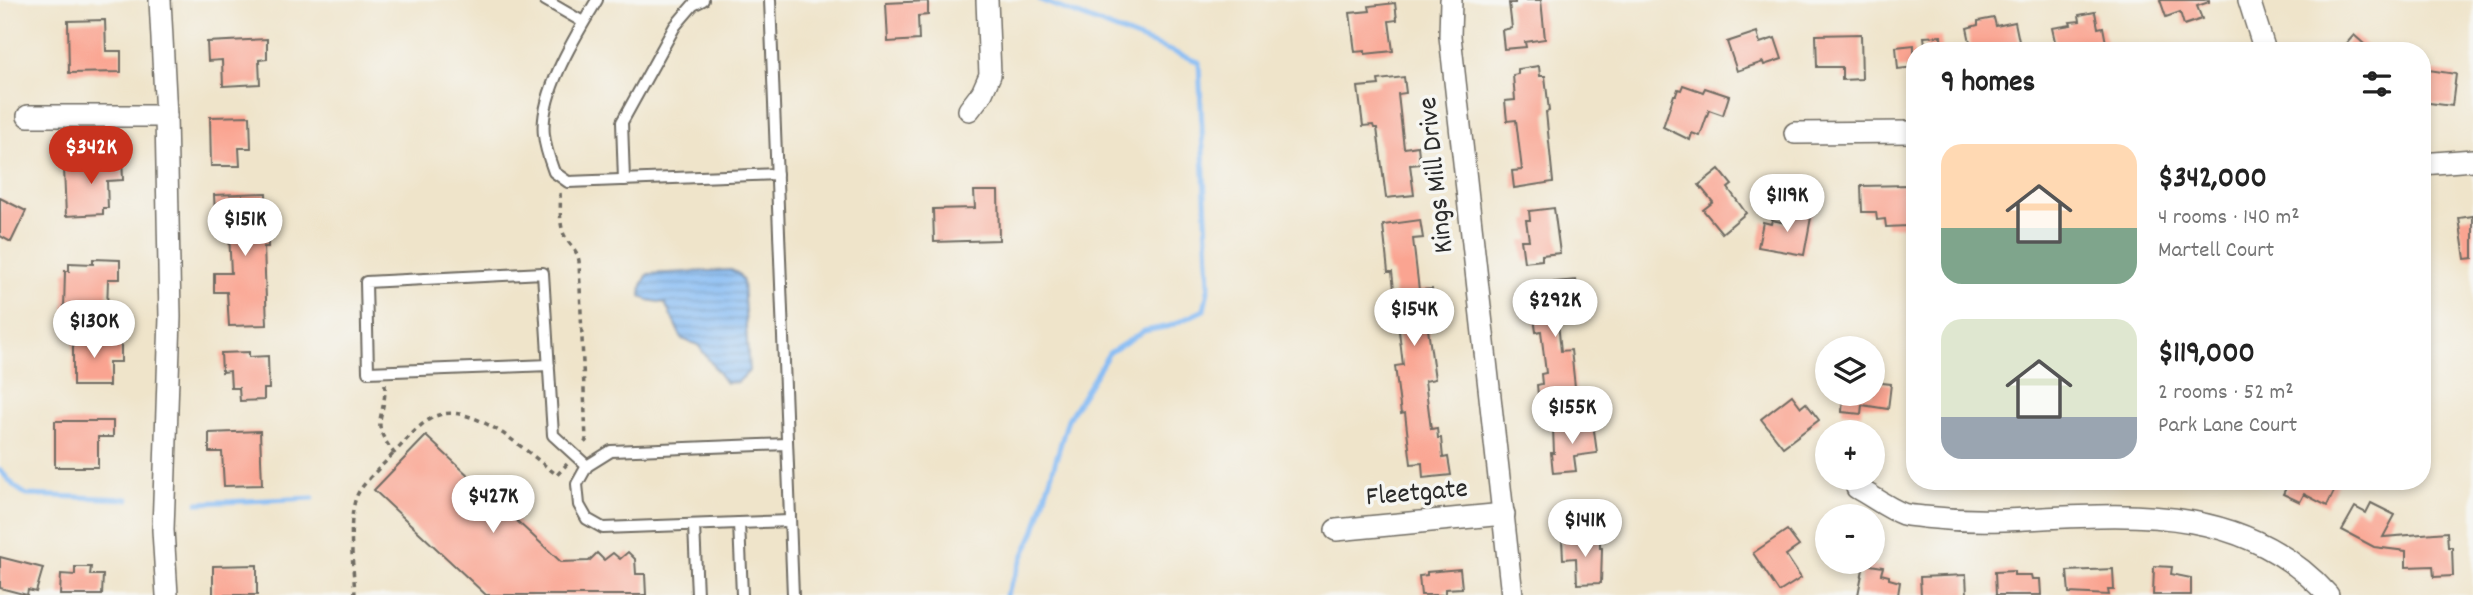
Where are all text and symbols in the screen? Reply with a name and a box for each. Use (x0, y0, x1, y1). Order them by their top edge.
text: 9 homes (1941, 63, 2035, 106)
icon: filters (2358, 65, 2396, 103)
street label: Kings Mill Drive (1410, 95, 1466, 255)
pin: $342K (42, 127, 140, 186)
text: $342K (65, 132, 117, 165)
text: $342,000 (2158, 159, 2267, 202)
icon: home (1997, 172, 2081, 256)
pin: $119K (1738, 174, 1836, 234)
text: $119K (1766, 180, 1808, 213)
pin: $151K (196, 198, 294, 258)
text: 4 rooms · 140 m² (2158, 202, 2300, 235)
text: $151K (223, 204, 267, 237)
text: Martell Court (2158, 235, 2274, 268)
pin: $292K (1506, 280, 1604, 339)
text: $292K (1529, 285, 1581, 318)
pin: $154K (1365, 288, 1463, 348)
text: $154K (1390, 294, 1438, 327)
pin: $130K (45, 300, 143, 360)
text: $130K (69, 306, 119, 339)
text: $119,000 (2158, 334, 2255, 377)
map controls (1815, 336, 1885, 574)
button: layers (1815, 336, 1885, 406)
icon: home (1997, 347, 2081, 431)
text: 2 rooms · 52 m² (2158, 377, 2294, 410)
pin: $155K (1523, 386, 1621, 446)
text: $155K (1548, 392, 1596, 425)
text: Park Lane Court (2158, 410, 2297, 443)
button: + (1815, 420, 1885, 490)
street label: Fleetgate (1364, 471, 1470, 519)
pin: $427K (444, 476, 542, 535)
text: $427K (468, 481, 518, 514)
pin: $141K (1536, 500, 1634, 559)
button: − (1815, 504, 1885, 574)
text: $141K (1564, 505, 1606, 538)

